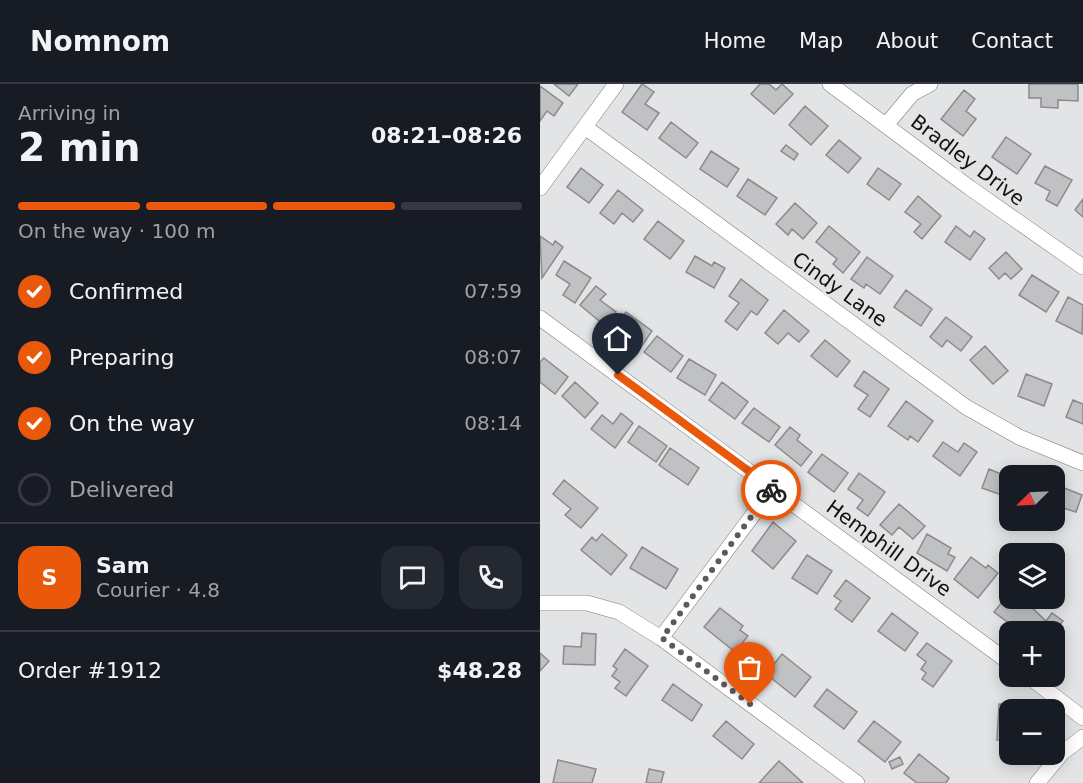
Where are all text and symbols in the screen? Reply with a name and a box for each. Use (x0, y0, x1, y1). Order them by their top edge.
text: Nomnom (30, 25, 170, 58)
text: Home (704, 29, 766, 53)
text: Map (799, 29, 843, 53)
text: About (876, 29, 938, 53)
text: Contact (971, 29, 1053, 53)
text: Arriving in (18, 101, 121, 125)
street label: Bradley Drive (906, 109, 1030, 211)
text: 08:21–08:26 (371, 123, 522, 148)
text: 2 min (18, 125, 140, 170)
text: On the way · 100 m (18, 219, 216, 243)
street label: Cindy Lane (788, 247, 892, 331)
icon: check (18, 275, 51, 308)
text: Confirmed (69, 279, 183, 304)
text: 07:59 (464, 279, 522, 303)
pin (592, 313, 643, 375)
icon: home (601, 322, 634, 355)
icon: check (18, 341, 51, 374)
text: Preparing (69, 345, 175, 370)
text: 08:07 (464, 345, 522, 369)
icon: check (18, 407, 51, 440)
text: On the way (69, 411, 195, 436)
text: 08:14 (464, 411, 522, 435)
courier (741, 460, 801, 520)
north arrow (999, 465, 1065, 531)
map controls (999, 465, 1065, 765)
icon: bike (755, 474, 788, 507)
text: Delivered (69, 477, 174, 502)
street label: Hemphill Drive (822, 495, 956, 601)
button: layers (999, 543, 1065, 609)
button: chat (381, 546, 444, 609)
button: phone (459, 546, 522, 609)
text: Sam (96, 553, 150, 578)
text: S (42, 565, 57, 590)
text: Courier · 4.8 (96, 578, 220, 602)
button: + (999, 621, 1065, 687)
pin (724, 642, 775, 704)
icon: bag (733, 651, 766, 684)
text: Order #1912 (18, 658, 162, 683)
text: $48.28 (437, 658, 522, 683)
button: − (999, 699, 1065, 765)

